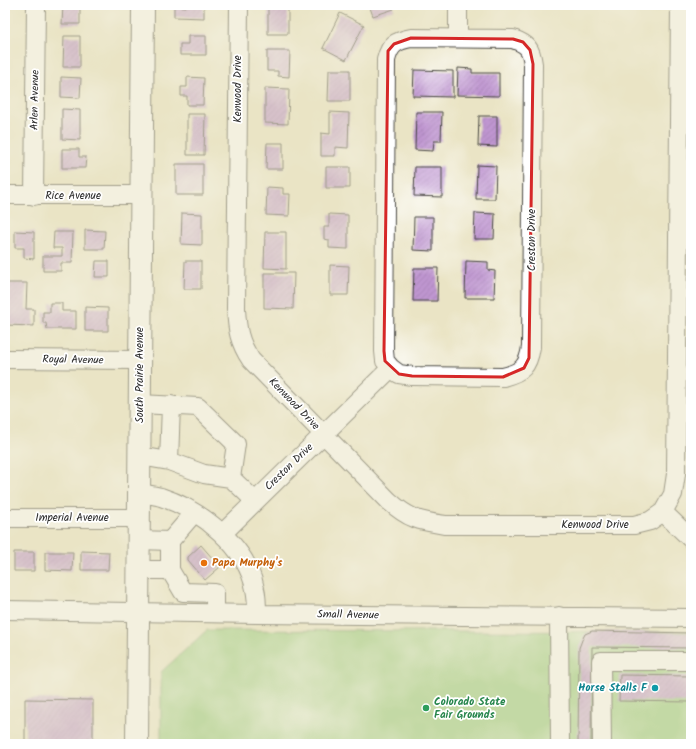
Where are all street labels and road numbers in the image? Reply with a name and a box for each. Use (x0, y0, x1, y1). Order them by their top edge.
street label: Kenwood Drive (229, 55, 247, 123)
street label: Arlen Avenue (25, 69, 45, 130)
street label: Rice Avenue (45, 187, 101, 205)
street label: Creston Drive (523, 209, 541, 271)
street label: South Prairie Avenue (131, 327, 149, 423)
street label: Royal Avenue (42, 350, 104, 370)
street label: Kenwood Drive (264, 373, 324, 435)
street label: Creston Drive (260, 439, 318, 495)
street label: Imperial Avenue (35, 509, 109, 527)
street label: Kenwood Drive (561, 516, 629, 534)
street label: Small Avenue (317, 605, 379, 625)

